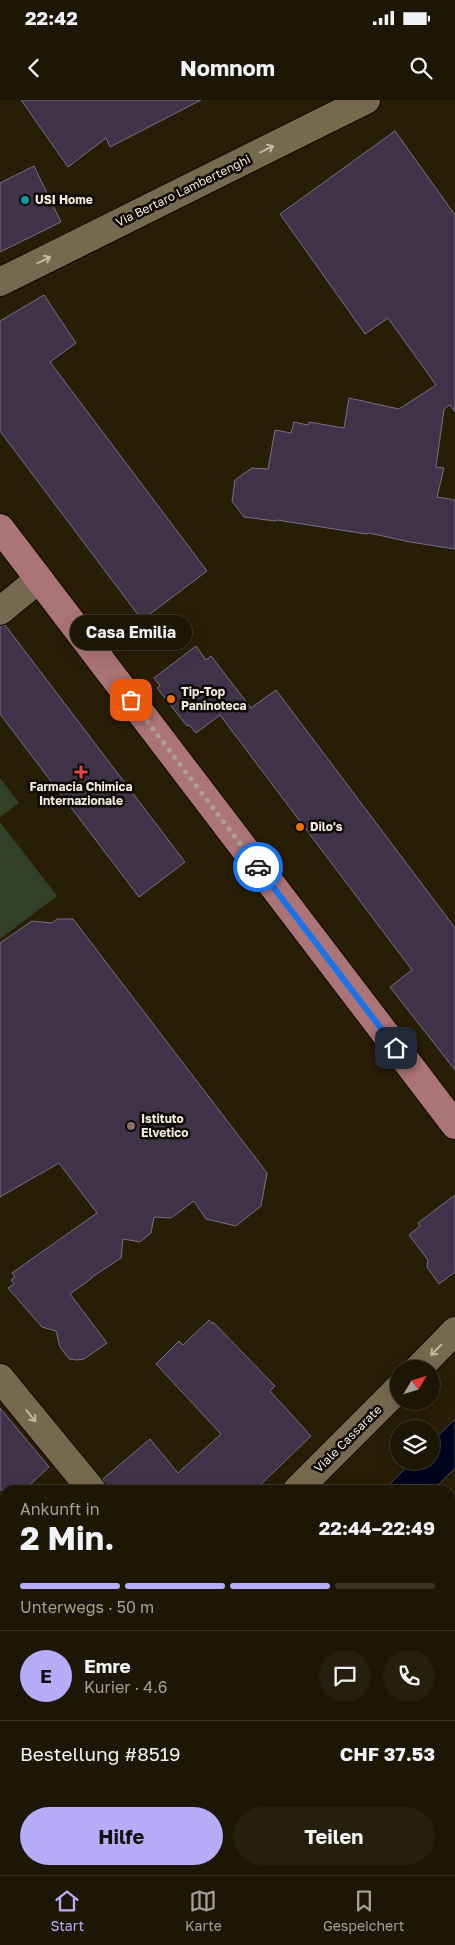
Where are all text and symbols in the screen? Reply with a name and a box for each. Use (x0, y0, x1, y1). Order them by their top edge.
text: 22:42 (25, 6, 78, 29)
icon: back (20, 54, 48, 82)
text: Nomnom (180, 54, 275, 81)
icon: search (407, 54, 435, 82)
one-way arrow (260, 144, 275, 154)
street label: Via Bertaro Lambertenghi (113, 151, 253, 230)
place label: USI Home (35, 192, 93, 207)
marker: USI Home (19, 194, 31, 206)
one-way arrow (36, 255, 51, 265)
callout: Casa Emilia (70, 615, 192, 650)
text: Casa Emilia (86, 622, 176, 642)
pin (110, 679, 152, 721)
place label: Tip-Top Paninoteca (181, 684, 247, 713)
icon: bag (117, 686, 145, 714)
marker: Tip-Top Paninoteca (165, 693, 177, 705)
marker: Farmacia Chimica Internazionale (75, 766, 87, 778)
place label: Farmacia Chimica Internazionale (30, 779, 132, 808)
place label: Dilo's (310, 819, 343, 834)
marker: Dilo's (294, 821, 306, 833)
courier (233, 842, 283, 892)
icon: car (244, 853, 272, 881)
pin (375, 1027, 417, 1069)
icon: home (382, 1034, 410, 1062)
place label: Istituto Elvetico (141, 1111, 188, 1140)
marker: Istituto Elvetico (125, 1120, 137, 1132)
one-way arrow (430, 1344, 443, 1356)
north arrow (390, 1360, 440, 1410)
map controls (390, 1360, 440, 1470)
street label: Viale Cassarate (311, 1402, 384, 1475)
one-way arrow (25, 1409, 36, 1422)
button: layers (390, 1420, 440, 1470)
text: Ankunft in (20, 1499, 100, 1519)
text: 22:44–22:49 (319, 1516, 435, 1539)
text: 2 Min. (20, 1519, 114, 1557)
text: Unterwegs · 50 m (20, 1597, 154, 1617)
button: chat (319, 1650, 371, 1702)
button: phone (383, 1650, 435, 1702)
text: Emre (84, 1654, 131, 1677)
text: E (40, 1664, 52, 1687)
text: Kurier · 4.6 (84, 1677, 168, 1697)
text: Bestellung #8519 (20, 1742, 180, 1765)
text: CHF 37.53 (340, 1742, 435, 1765)
button: Hilfe (20, 1807, 223, 1865)
button: Teilen (233, 1807, 435, 1865)
tab: Start (50, 1887, 84, 1934)
tab: Karte (185, 1887, 222, 1934)
tab: Gespeichert (323, 1887, 404, 1934)

